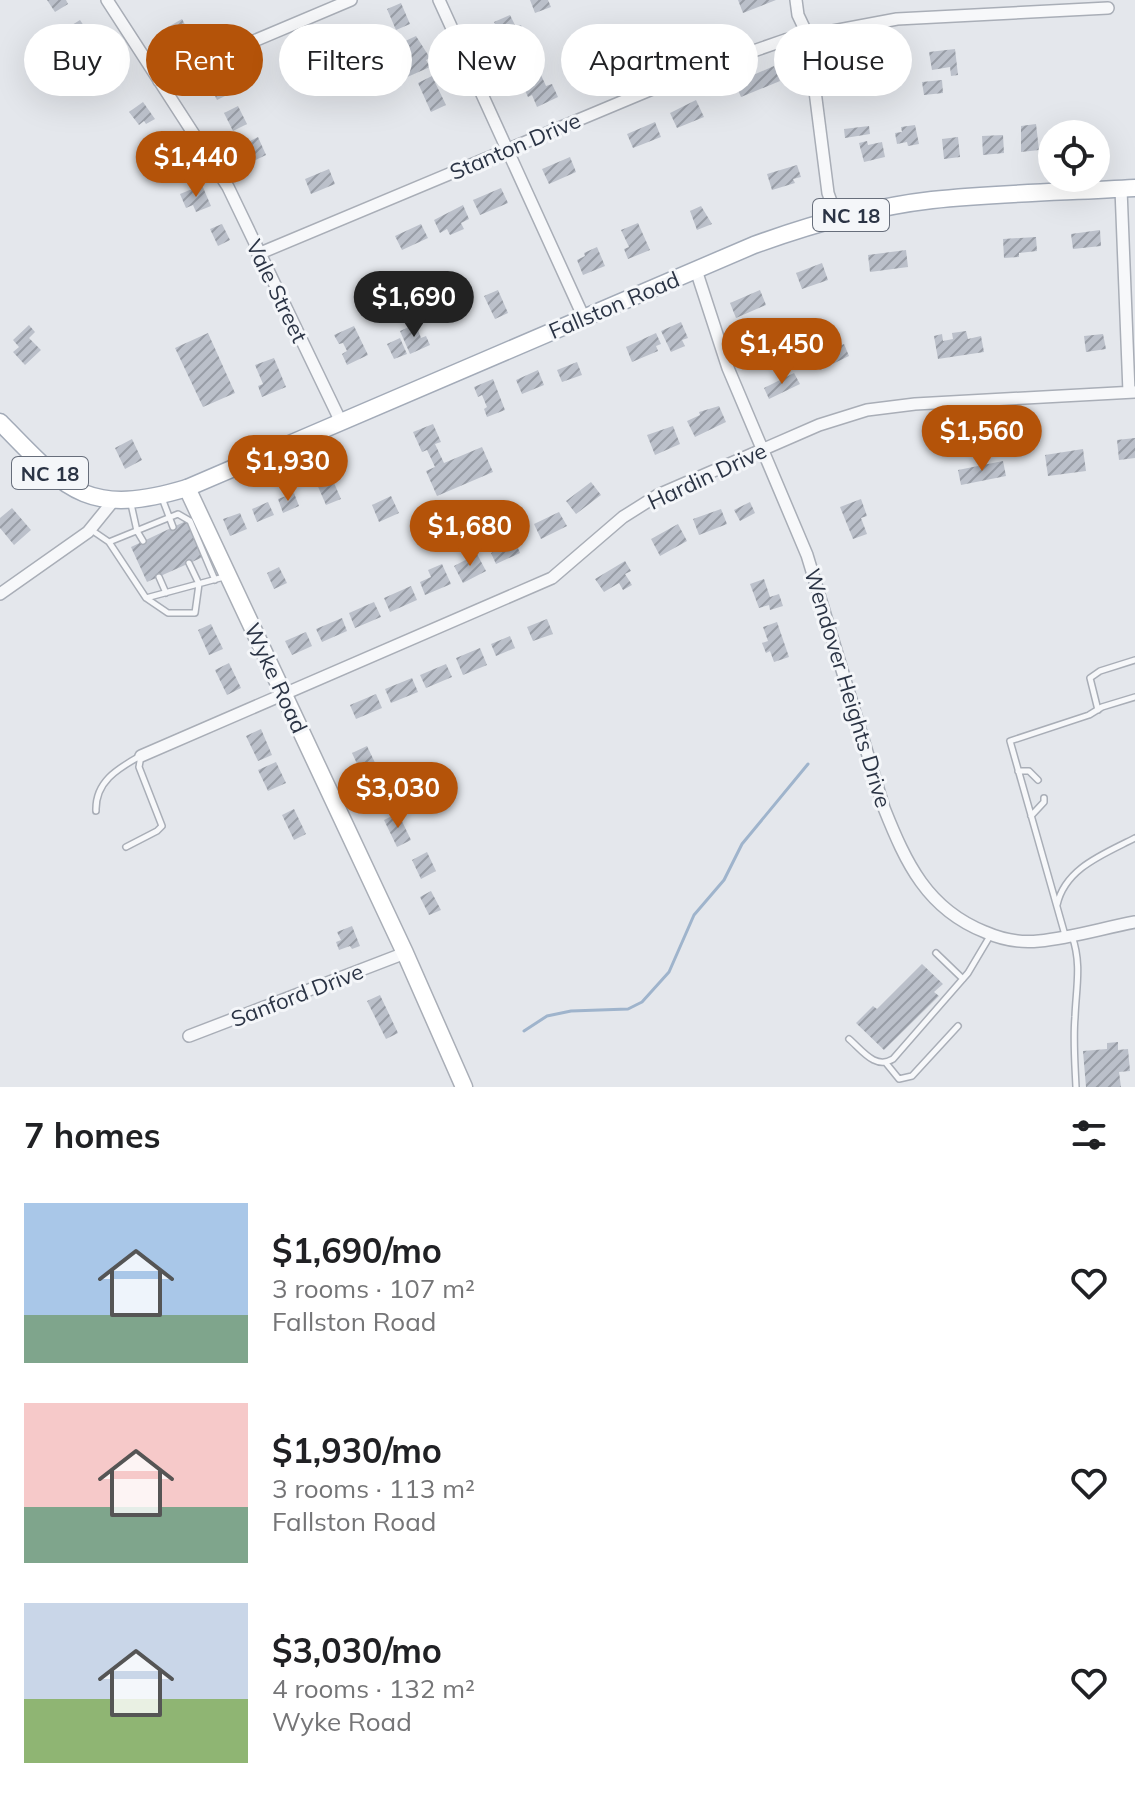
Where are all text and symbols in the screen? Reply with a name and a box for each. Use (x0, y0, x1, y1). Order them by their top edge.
chip: Buy (24, 24, 130, 96)
chip: Rent (146, 24, 263, 96)
chip: Filters (279, 24, 412, 96)
chip: New (428, 24, 545, 96)
chip: Apartment (561, 24, 758, 96)
chip: House (774, 24, 912, 96)
street label: Stanton Drive (445, 106, 585, 186)
map controls (1038, 120, 1110, 192)
button: locate (1038, 120, 1110, 192)
pin: $1,440 (131, 131, 261, 199)
text: $1,440 (154, 140, 238, 173)
road number: NC 18 (813, 199, 889, 231)
street label: Vale Street (240, 235, 314, 347)
street label: Fallston Road (544, 265, 684, 345)
pin: $1,690 (349, 271, 479, 339)
text: $1,690 (372, 280, 456, 313)
pin: $1,450 (717, 318, 847, 386)
text: $1,450 (740, 327, 824, 360)
pin: $1,560 (917, 405, 1047, 473)
text: $1,560 (940, 414, 1024, 447)
pin: $1,930 (223, 435, 353, 503)
street label: Hardin Drive (643, 436, 771, 516)
text: $1,930 (246, 444, 330, 477)
road number: NC 18 (12, 457, 88, 489)
pin: $1,680 (405, 500, 535, 568)
text: $1,680 (428, 509, 512, 542)
street label: Wendover Heights Drive (798, 565, 898, 811)
street label: Wyke Road (238, 618, 314, 738)
pin: $3,030 (333, 762, 463, 830)
text: $3,030 (356, 771, 440, 804)
street label: Sanford Drive (227, 957, 367, 1033)
icon: filters (1067, 1113, 1111, 1157)
text: 7 homes (24, 1114, 161, 1157)
text: $1,690/mo (272, 1229, 442, 1272)
icon: home (88, 1235, 184, 1331)
icon: heart (1067, 1261, 1111, 1305)
text: 3 rooms · 107 m² (272, 1272, 475, 1305)
text: Fallston Road (272, 1305, 436, 1338)
text: $1,930/mo (272, 1429, 442, 1472)
icon: home (88, 1435, 184, 1531)
icon: heart (1067, 1461, 1111, 1505)
text: 3 rooms · 113 m² (272, 1472, 475, 1505)
text: Fallston Road (272, 1505, 436, 1538)
text: $3,030/mo (272, 1629, 442, 1672)
icon: home (88, 1635, 184, 1731)
icon: heart (1067, 1661, 1111, 1705)
text: 4 rooms · 132 m² (272, 1672, 475, 1705)
text: Wyke Road (272, 1705, 412, 1738)

